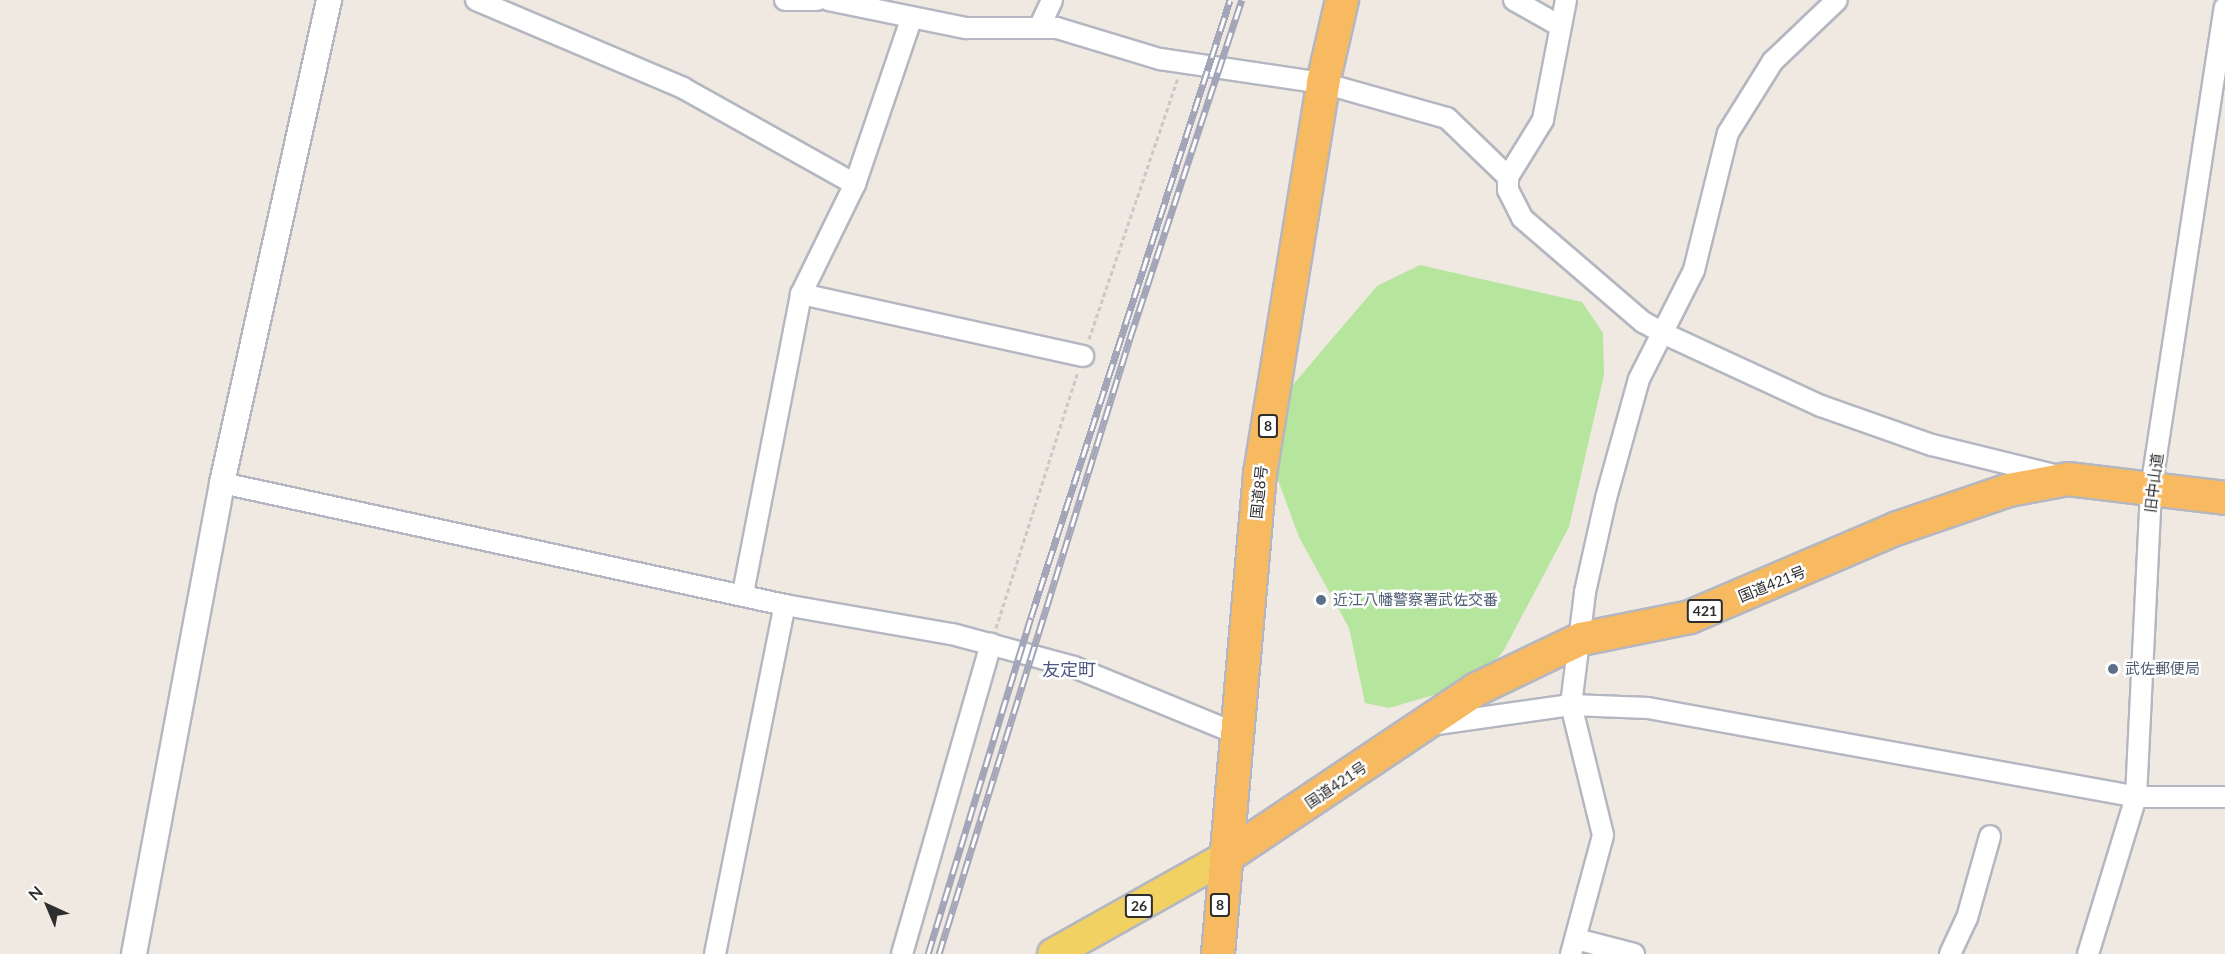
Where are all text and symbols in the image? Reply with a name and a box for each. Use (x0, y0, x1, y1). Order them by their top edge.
road number: 8 (1258, 415, 1278, 437)
street label: 旧中山道 (2141, 452, 2167, 514)
street label: 国道8号 (1247, 464, 1271, 520)
street label: 国道421号 (1736, 562, 1808, 606)
place label: 近江八幡警察署武佐交番 (1333, 591, 1498, 609)
marker: 近江八幡警察署武佐交番 (1314, 593, 1328, 607)
road number: 421 (1686, 600, 1724, 622)
district label: 友定町 (1042, 658, 1096, 680)
place label: 武佐郵便局 (2125, 660, 2200, 678)
marker: 武佐郵便局 (2106, 662, 2120, 676)
street label: 国道421号 (1301, 758, 1371, 812)
north arrow (18, 876, 78, 936)
text: N (24, 882, 46, 904)
road number: 8 (1210, 894, 1230, 916)
road number: 26 (1124, 895, 1154, 917)

